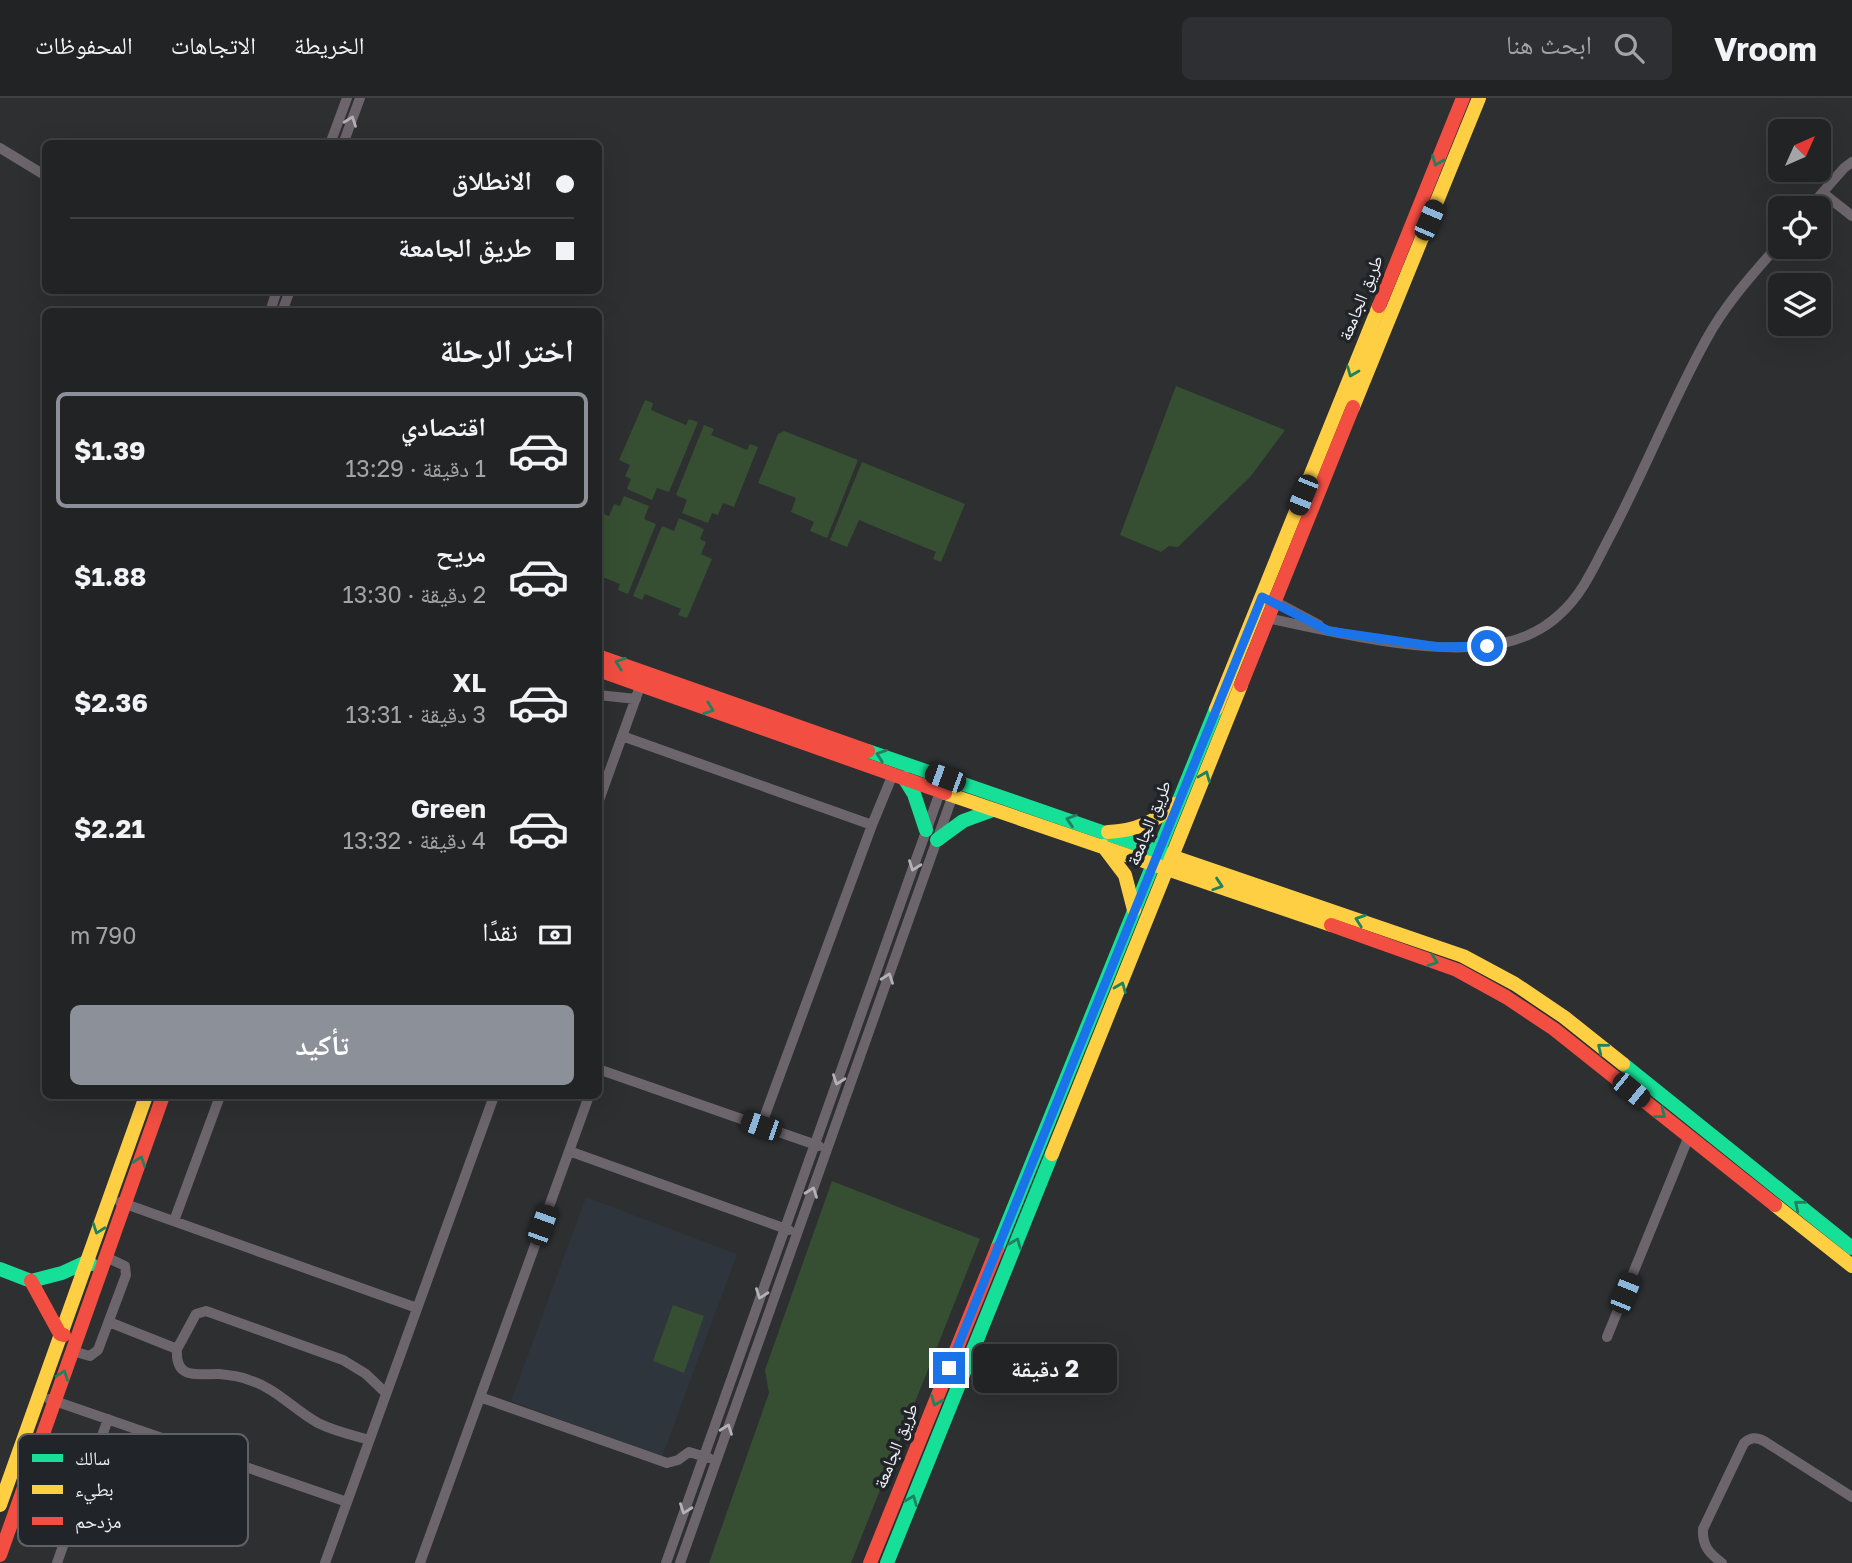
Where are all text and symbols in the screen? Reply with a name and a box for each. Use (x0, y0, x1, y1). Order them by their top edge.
search box (1182, 17, 1672, 80)
text: ابحث هنا (1506, 29, 1592, 60)
icon: search (1610, 29, 1648, 67)
text: Vroom (1714, 29, 1817, 68)
text: المحفوظات (35, 30, 133, 59)
text: الاتجاهات (171, 30, 256, 59)
text: الخريطة (294, 30, 365, 59)
one-way arrow (343, 115, 357, 127)
north arrow (1768, 119, 1830, 182)
map controls (1768, 119, 1831, 336)
one-way arrow (1432, 155, 1446, 167)
text: الانطلاق (452, 165, 532, 196)
button: locate (1768, 196, 1831, 259)
car (1412, 197, 1447, 243)
text: طريق الجامعة (398, 232, 532, 263)
street label: طريق الجامعة (1333, 252, 1388, 344)
button: layers (1768, 273, 1831, 336)
text: اختر الرحلة (440, 331, 574, 369)
one-way arrow (1347, 366, 1361, 378)
text: اقتصادي (401, 411, 486, 442)
icon: car (507, 419, 570, 482)
text: $1.39 (74, 435, 146, 466)
text: 1 دقيقة · 13:29 (345, 454, 486, 482)
car (1286, 472, 1321, 518)
text: مريح (436, 537, 486, 568)
icon: car (507, 545, 570, 608)
text: $1.88 (74, 561, 146, 592)
text: 2 دقيقة · 13:30 (343, 580, 486, 608)
route start (1471, 630, 1503, 662)
one-way arrow (614, 657, 626, 671)
text: XL (452, 667, 486, 698)
icon: car (507, 671, 570, 734)
text: $2.36 (74, 687, 148, 718)
text: 3 دقيقة · 13:31 (345, 700, 486, 728)
one-way arrow (703, 701, 715, 715)
one-way arrow (875, 749, 887, 763)
car (922, 761, 969, 795)
one-way arrow (1196, 771, 1210, 783)
street label: طريق الجامعة (1121, 777, 1176, 869)
text: Green (411, 793, 486, 824)
icon: car (507, 797, 570, 860)
text: $2.21 (74, 813, 145, 844)
one-way arrow (1065, 814, 1078, 828)
text: 4 دقيقة · 13:32 (343, 826, 486, 854)
one-way arrow (908, 859, 922, 871)
one-way arrow (1212, 877, 1224, 891)
one-way arrow (1354, 914, 1366, 928)
text: نقدًا (482, 916, 518, 947)
icon: cash (536, 916, 574, 954)
text: 790 m (70, 921, 136, 949)
one-way arrow (1426, 953, 1438, 967)
one-way arrow (880, 972, 894, 984)
one-way arrow (1112, 982, 1126, 994)
button: تأكيد (70, 1005, 574, 1085)
one-way arrow (1598, 1044, 1611, 1056)
car (1609, 1069, 1654, 1111)
one-way arrow (832, 1073, 846, 1085)
one-way arrow (1654, 1106, 1666, 1119)
car (738, 1109, 785, 1143)
one-way arrow (132, 1155, 146, 1167)
one-way arrow (803, 1186, 817, 1198)
one-way arrow (1794, 1201, 1806, 1214)
car (525, 1202, 560, 1248)
one-way arrow (92, 1222, 106, 1235)
one-way arrow (1008, 1238, 1022, 1250)
car (1608, 1270, 1643, 1316)
one-way arrow (755, 1288, 769, 1300)
callout: 2 دقيقة (974, 1344, 1117, 1392)
route end (933, 1352, 965, 1384)
text: 2 دقيقة (1011, 1354, 1079, 1382)
one-way arrow (55, 1369, 69, 1381)
one-way arrow (930, 1394, 944, 1406)
street label: طريق الجامعة (868, 1400, 923, 1492)
one-way arrow (719, 1424, 733, 1436)
legend (18, 1434, 248, 1546)
text: سالك (75, 1446, 110, 1469)
text: بطيء (75, 1477, 114, 1505)
one-way arrow (904, 1494, 918, 1506)
one-way arrow (679, 1502, 693, 1514)
text: مزدحم (75, 1509, 121, 1534)

